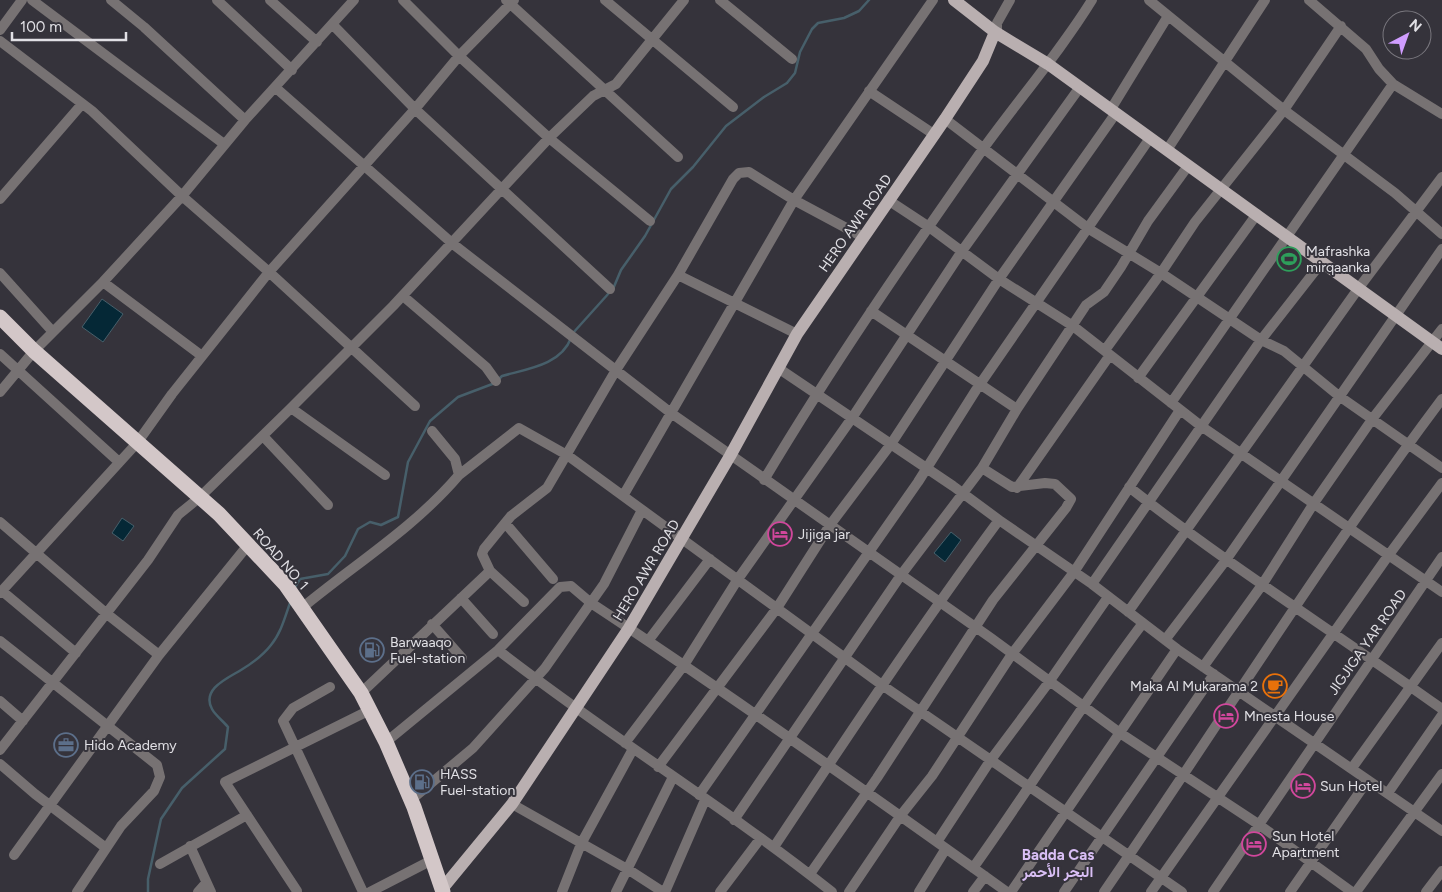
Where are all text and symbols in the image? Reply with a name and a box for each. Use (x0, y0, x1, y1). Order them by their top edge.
scale bar (12, 10, 126, 42)
north arrow (1382, 10, 1432, 60)
text: N (1406, 16, 1425, 36)
text: 100 m (20, 18, 62, 36)
street label: HERO AWR ROAD (815, 171, 895, 275)
place label: Mafrashka mirqaanka (1306, 243, 1370, 276)
sports icon: Mafrashka mirqaanka (1276, 246, 1302, 272)
street label: HERO AWR ROAD (609, 516, 683, 624)
hotel icon: Jijiga jar (767, 521, 793, 547)
street label: ROAD NO. 1 (249, 525, 312, 594)
place label: Jijiga jar (798, 526, 850, 543)
street label: JIGJIGA YAR ROAD (1325, 586, 1410, 698)
place label: Barwaaqo Fuel-station (390, 634, 465, 667)
fuel station icon: Barwaaqo Fuel-station (359, 637, 385, 663)
cafe icon: Maka Al Mukarama 2 (1262, 673, 1288, 699)
place label: Maka Al Mukarama 2 (1130, 678, 1258, 695)
hotel icon: Mnesta House (1213, 703, 1239, 729)
place label: Mnesta House (1244, 708, 1335, 725)
office icon: Hido Academy (53, 732, 79, 758)
place label: Hido Academy (84, 737, 177, 754)
place label: HASS Fuel-station (440, 766, 515, 799)
fuel station icon: HASS Fuel-station (409, 769, 435, 795)
hotel icon: Sun Hotel (1290, 773, 1316, 799)
place label: Sun Hotel (1320, 778, 1382, 795)
place label: Sun Hotel Apartment (1272, 828, 1340, 861)
hotel icon: Sun Hotel Apartment (1241, 831, 1267, 857)
district label: Badda Cas البحر الأحمر (1022, 846, 1094, 881)

